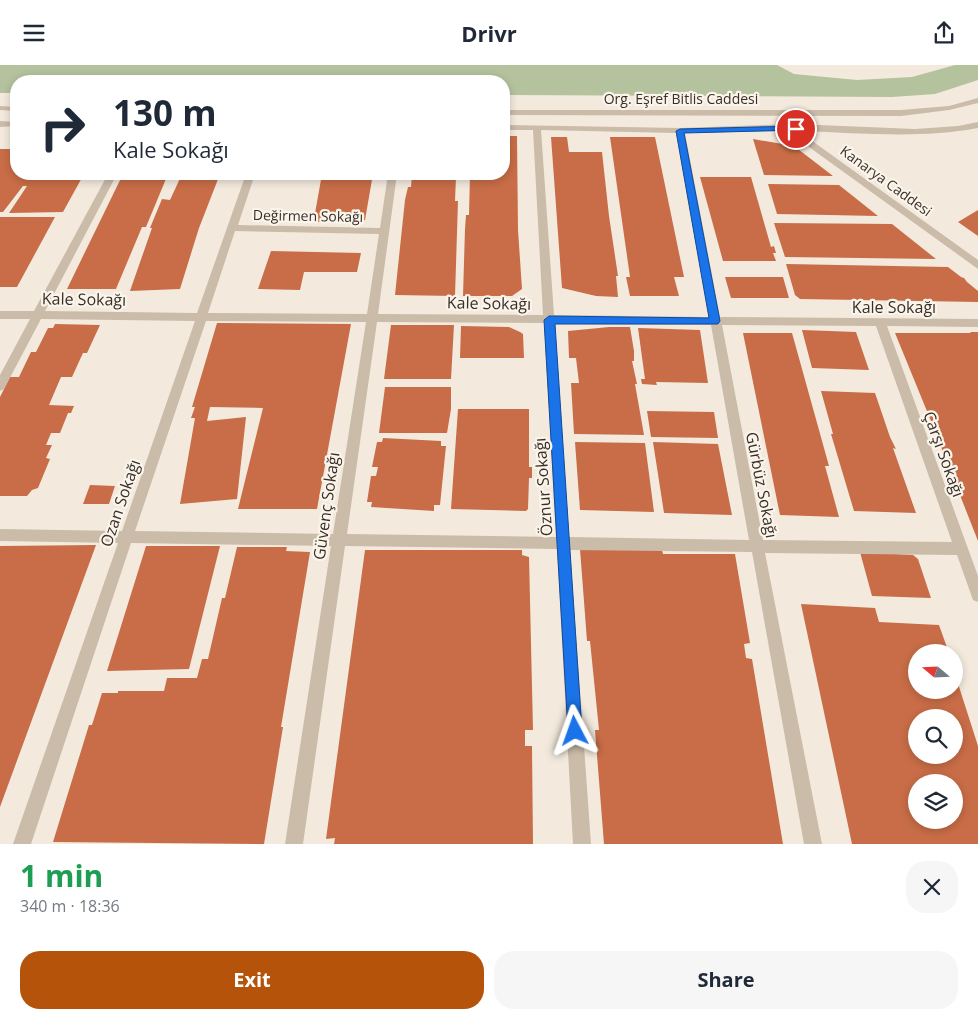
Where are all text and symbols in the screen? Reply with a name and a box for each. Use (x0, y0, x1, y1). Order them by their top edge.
text: Drivr (461, 18, 517, 48)
icon: menu (20, 19, 48, 47)
icon: share (930, 19, 958, 47)
text: 130 m (113, 89, 217, 136)
street label: Org. Eşref Bitlis Caddesi (604, 89, 758, 108)
icon: right (30, 95, 95, 160)
pin (775, 108, 817, 150)
icon: arrive (782, 115, 810, 143)
text: Kale Sokağı (113, 134, 229, 164)
street label: Kanarya Caddesi (837, 141, 936, 220)
street label: Değirmen Sokağı (253, 205, 363, 226)
street label: Kale Sokağı (42, 287, 126, 311)
street label: Kale Sokağı (447, 291, 531, 315)
street label: Kale Sokağı (852, 296, 936, 318)
street label: Çarşı Sokağı (918, 408, 970, 500)
street label: Gürbüz Sokağı (741, 430, 783, 540)
street label: Öznur Sokağı (529, 437, 557, 537)
street label: Güvenç Sokağı (308, 451, 344, 561)
street label: Ozan Sokağı (95, 456, 145, 550)
north arrow (908, 644, 962, 699)
map controls (908, 644, 963, 829)
position arrow (548, 704, 600, 756)
button: search (908, 709, 963, 764)
button: layers (908, 774, 963, 829)
text: 1 min (20, 855, 103, 896)
button: close (906, 861, 958, 913)
text: 340 m · 18:36 (20, 895, 120, 917)
button: Exit (20, 951, 484, 1009)
button: Share (494, 951, 958, 1009)

